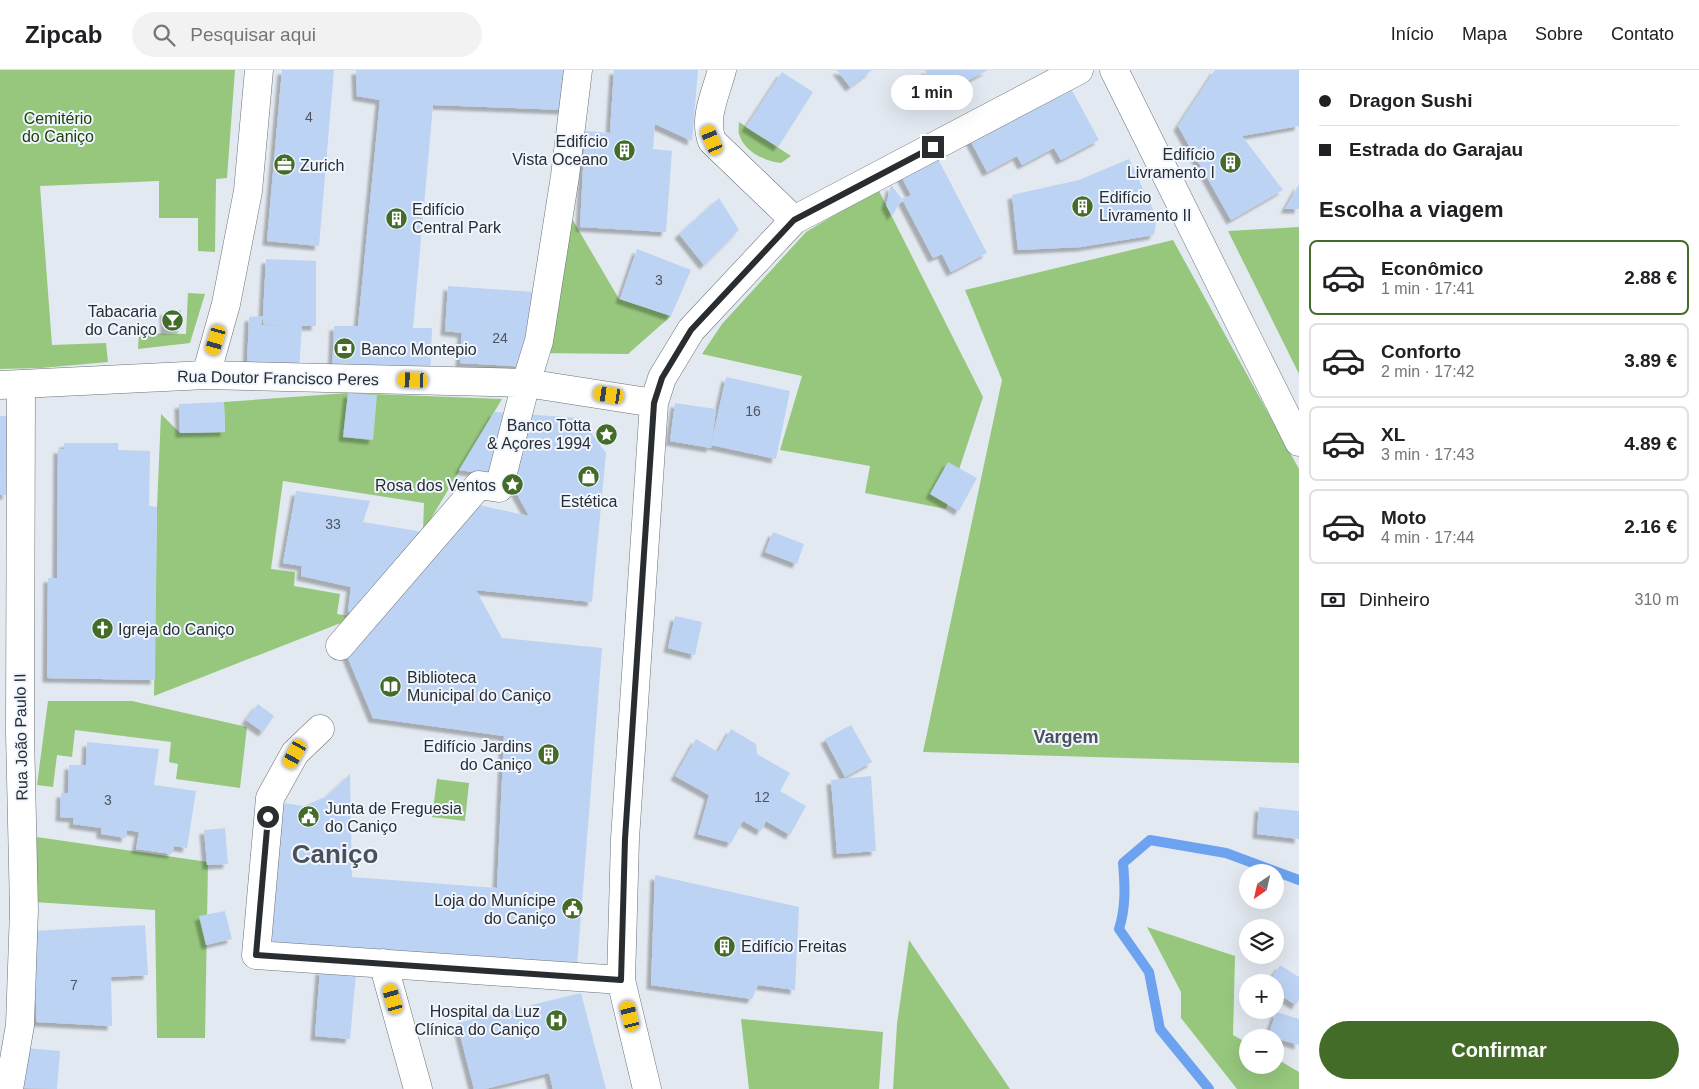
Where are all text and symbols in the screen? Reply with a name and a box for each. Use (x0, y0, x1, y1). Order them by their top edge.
search box (132, 12, 482, 57)
text: Zipcab (25, 21, 102, 48)
icon: search (150, 21, 178, 49)
text: Pesquisar aqui (190, 24, 316, 45)
text: Início (1391, 24, 1434, 44)
text: Mapa (1462, 24, 1507, 44)
text: Sobre (1535, 24, 1583, 44)
text: Contato (1611, 24, 1674, 44)
callout: 1 min (892, 75, 974, 110)
text: 1 min (911, 84, 953, 101)
text: Dragon Sushi (1349, 90, 1473, 111)
house number: 4 (305, 109, 313, 125)
park label: Cemitério do Caniço (22, 110, 94, 145)
car (699, 123, 724, 157)
place label: Edifício Vista Oceano (512, 133, 608, 168)
route end (922, 136, 944, 158)
building icon: Edifício Vista Oceano (612, 138, 636, 162)
text: Estrada do Garajau (1349, 139, 1523, 160)
place label: Edifício Livramento I (1127, 146, 1215, 181)
building icon: Edifício Livramento I (1219, 151, 1243, 175)
office icon: Zurich (272, 153, 296, 177)
place label: Zurich (300, 157, 344, 174)
place label: Edifício Livramento II (1099, 189, 1191, 224)
building icon: Edifício Livramento II (1071, 194, 1095, 218)
text: Escolha a viagem (1319, 197, 1504, 222)
place label: Edifício Central Park (412, 201, 502, 236)
building icon: Edifício Central Park (384, 206, 408, 230)
icon: car (1321, 255, 1366, 300)
text: Econômico (1381, 258, 1483, 279)
text: 2.88 € (1624, 267, 1677, 288)
house number: 3 (655, 272, 663, 288)
text: 1 min · 17:41 (1381, 280, 1474, 297)
place label: Tabacaria do Caniço (85, 303, 157, 338)
bar icon: Tabacaria do Caniço (161, 308, 185, 332)
car (204, 324, 227, 356)
house number: 24 (492, 330, 508, 346)
bank icon: Banco Montepio (333, 337, 357, 361)
icon: car (1321, 338, 1366, 383)
place label: Banco Montepio (361, 341, 477, 358)
text: Conforto (1381, 341, 1461, 362)
text: 3.89 € (1624, 350, 1677, 371)
text: 2 min · 17:42 (1381, 363, 1474, 380)
street label: Rua Doutor Francisco Peres (177, 368, 379, 388)
car (397, 372, 428, 388)
car (593, 385, 624, 405)
house number: 16 (745, 403, 761, 419)
place label: Banco Totta & Açores 1994 (487, 417, 591, 452)
icon: car (1321, 421, 1366, 466)
place icon: Banco Totta & Açores 1994 (595, 422, 619, 446)
text: XL (1381, 424, 1405, 445)
text: 4.89 € (1624, 433, 1677, 454)
text: 3 min · 17:43 (1381, 446, 1474, 463)
shop icon: Estética (577, 465, 601, 489)
place icon: Rosa dos Ventos (500, 473, 524, 497)
place label: Rosa dos Ventos (375, 477, 496, 494)
place label: Estética (561, 493, 618, 510)
icon: car (1321, 504, 1366, 549)
text: Moto (1381, 507, 1426, 528)
house number: 33 (325, 516, 341, 532)
text: 2.16 € (1624, 516, 1677, 537)
text: 4 min · 17:44 (1381, 529, 1474, 546)
icon: cash (1319, 586, 1347, 614)
text: Dinheiro (1359, 589, 1430, 610)
text: 310 m (1635, 591, 1679, 608)
church icon: Igreja do Caniço (90, 617, 114, 641)
place label: Igreja do Caniço (118, 621, 235, 638)
place label: Biblioteca Municipal do Caniço (407, 669, 551, 704)
street label: Rua João Paulo II (11, 673, 31, 801)
library icon: Biblioteca Municipal do Caniço (379, 674, 403, 698)
district label: Vargem (1033, 727, 1099, 747)
car (281, 737, 308, 771)
place label: Edifício Jardins do Caniço (424, 738, 532, 773)
building icon: Edifício Jardins do Caniço (536, 743, 560, 767)
house number: 12 (754, 789, 770, 805)
house number: 3 (104, 792, 112, 808)
place label: Junta de Freguesia do Caniço (325, 800, 462, 835)
public building icon: Junta de Freguesia do Caniço (297, 805, 321, 829)
route start (257, 806, 279, 828)
district label: Caniço (292, 839, 378, 869)
north arrow (1239, 864, 1284, 909)
map controls (1239, 864, 1284, 1074)
place label: Loja do Munícipe do Caniço (434, 892, 556, 927)
public building icon: Loja do Munícipe do Caniço (560, 897, 584, 921)
button: layers (1239, 919, 1284, 964)
building icon: Edifício Freitas (713, 934, 737, 958)
place label: Edifício Freitas (741, 938, 847, 955)
button: + (1239, 974, 1284, 1019)
house number: 7 (70, 977, 78, 993)
car (381, 983, 404, 1015)
car (619, 1000, 640, 1032)
place label: Hospital da Luz Clínica do Caniço (415, 1003, 540, 1038)
hospital icon: Hospital da Luz Clínica do Caniço (544, 1008, 568, 1032)
button: Confirmar (1319, 1021, 1679, 1079)
button: − (1239, 1029, 1284, 1074)

